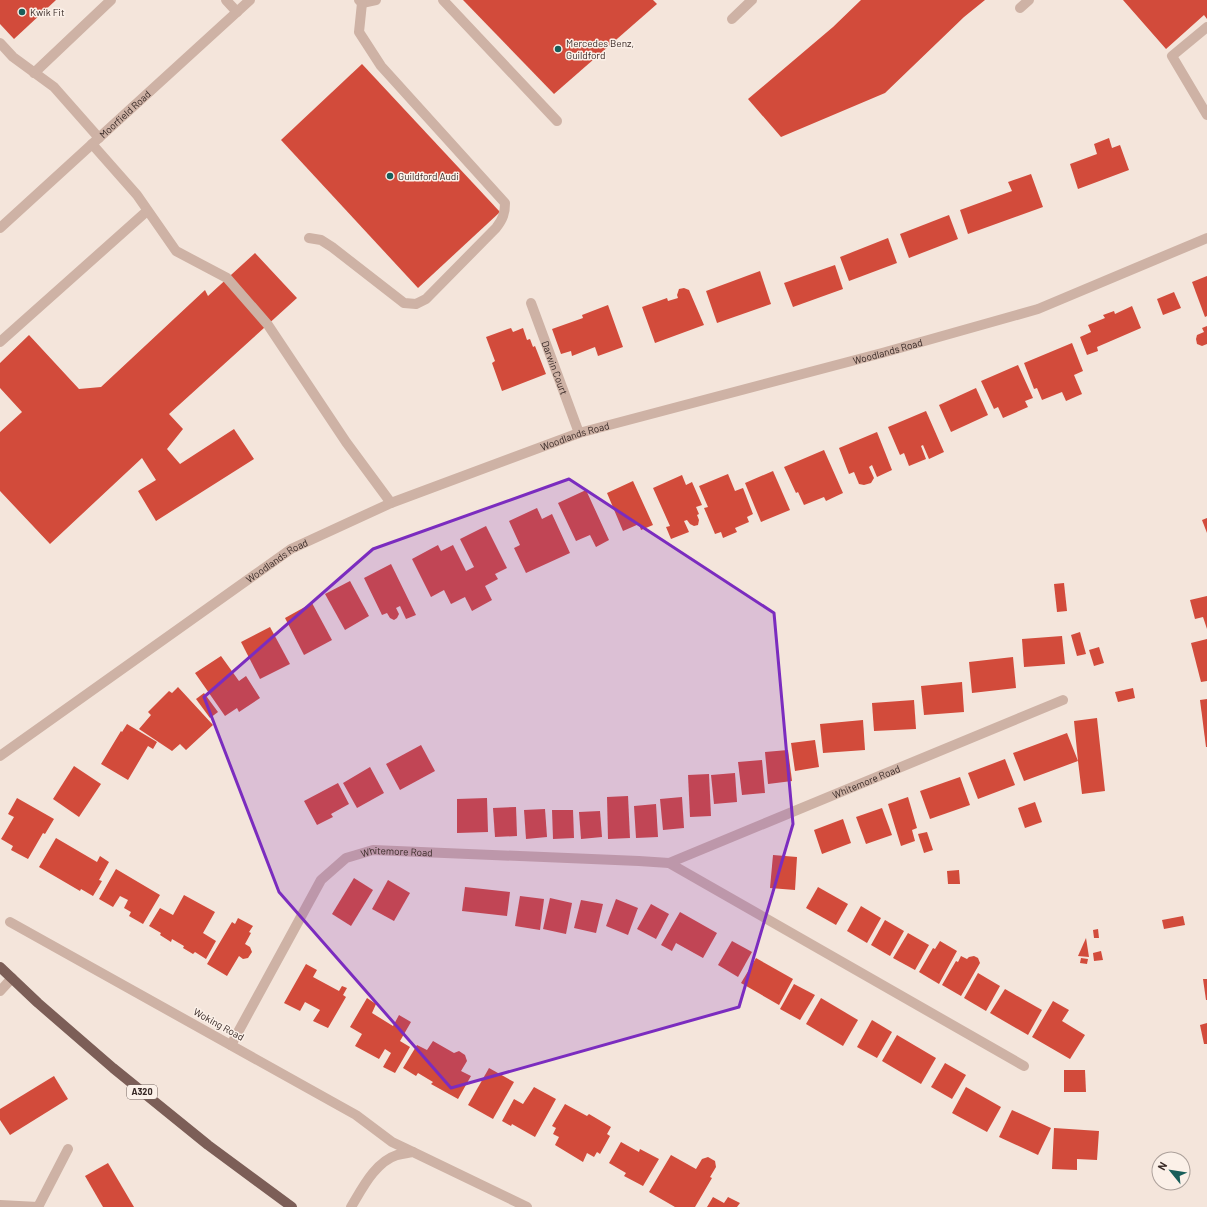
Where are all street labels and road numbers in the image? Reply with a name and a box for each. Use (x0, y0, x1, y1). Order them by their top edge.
street label: Moorfield Road (97, 88, 153, 140)
street label: Woodlands Road (851, 336, 924, 366)
street label: Darwin Court (539, 339, 570, 397)
street label: Woodlands Road (539, 419, 611, 453)
street label: Woodlands Road (243, 536, 310, 585)
street label: Whitemore Road (830, 762, 902, 801)
street label: Whitemore Road (359, 844, 433, 859)
street label: Woking Road (192, 1005, 246, 1043)
road number: A320 (127, 1085, 157, 1099)

